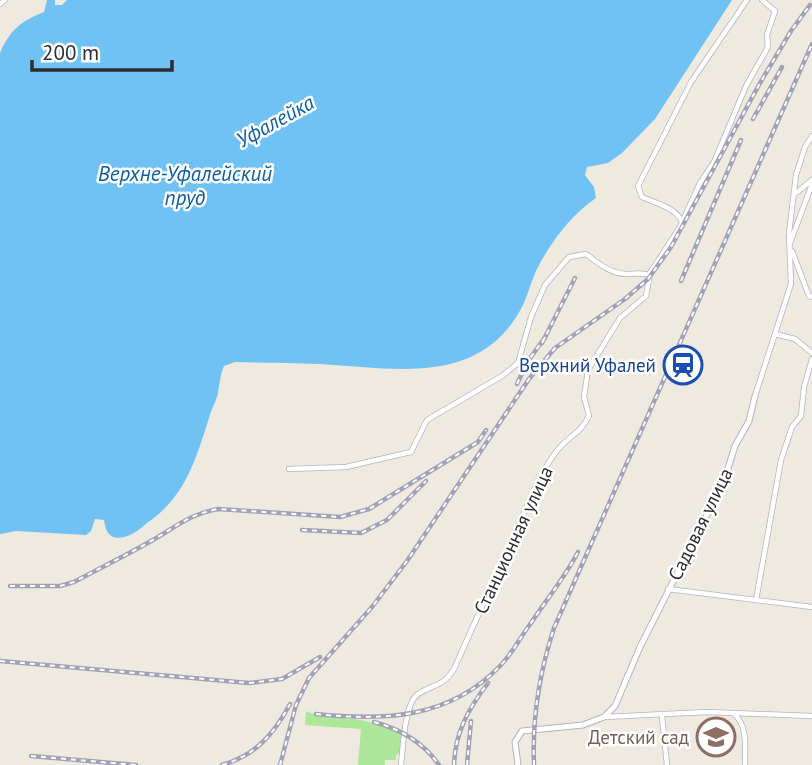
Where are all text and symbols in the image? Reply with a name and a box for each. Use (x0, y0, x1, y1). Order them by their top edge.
scale bar (32, 28, 172, 72)
text: 200 m (42, 39, 99, 66)
water label: Уфалейка (231, 88, 319, 153)
water label: Верхне-Уфалейский пруд (98, 160, 272, 211)
station icon: Верхний Уфалей (662, 344, 704, 386)
place label: Верхний Уфалей (519, 353, 656, 377)
street label: Станционная улица (468, 462, 558, 618)
street label: Садовая улица (662, 464, 738, 584)
school or university icon: Детский сад (695, 716, 737, 758)
place label: Детский сад (588, 725, 689, 749)

